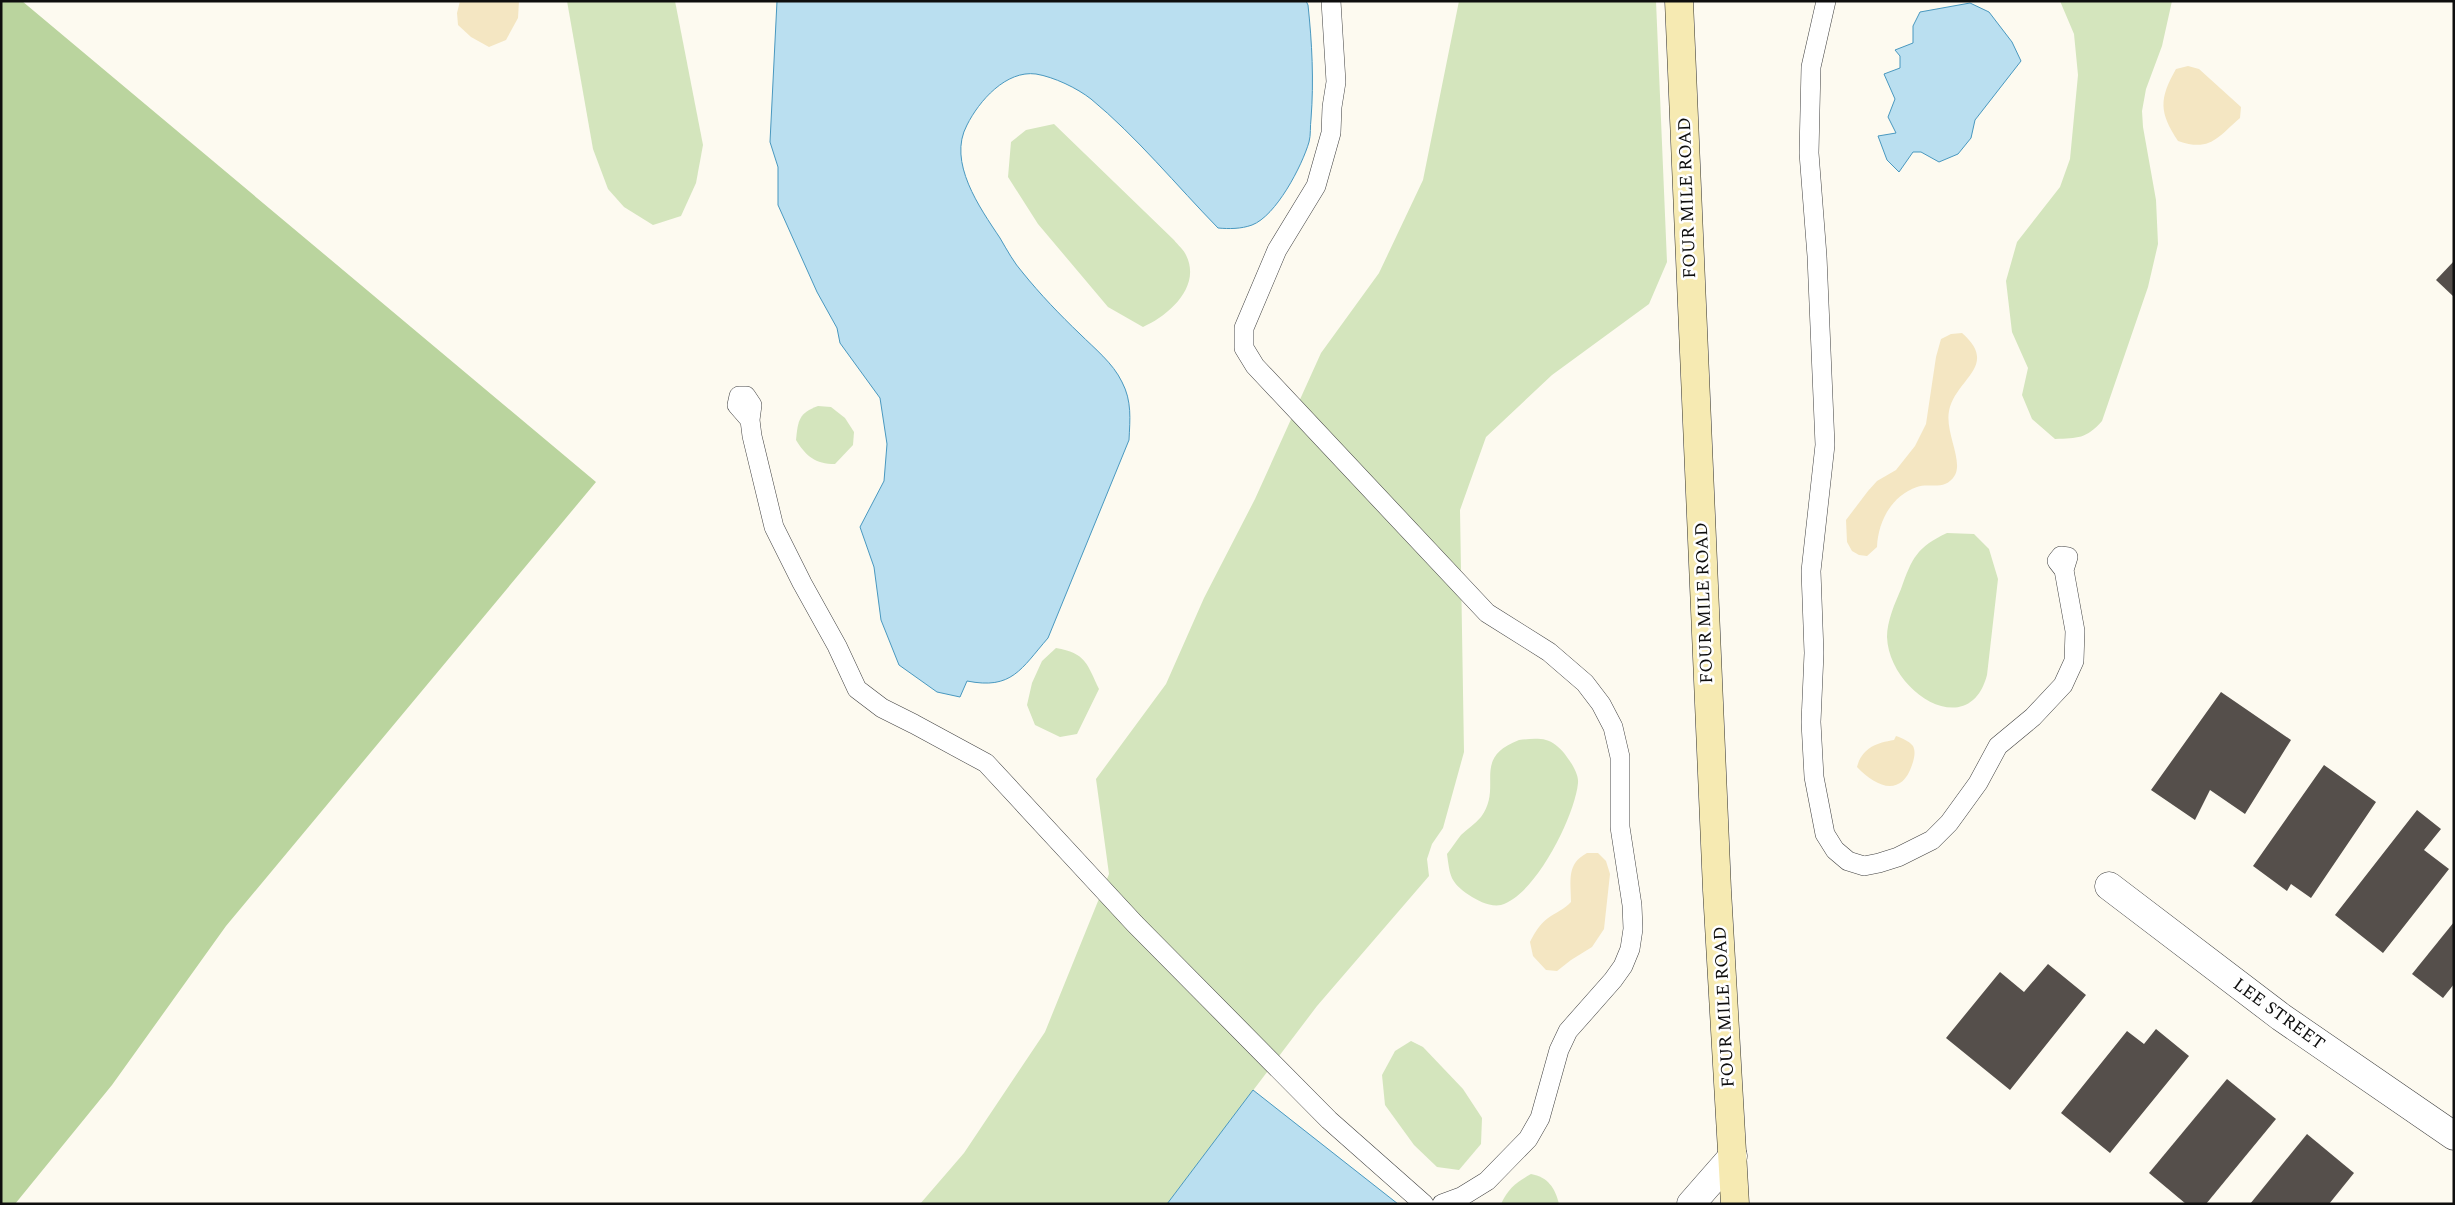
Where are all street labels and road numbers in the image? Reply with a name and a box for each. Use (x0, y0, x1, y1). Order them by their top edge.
street label: FOUR MILE ROAD (1671, 117, 1703, 279)
street label: FOUR MILE ROAD (1688, 522, 1720, 684)
street label: FOUR MILE ROAD (1706, 926, 1742, 1088)
street label: LEE STREET (2227, 971, 2331, 1057)

